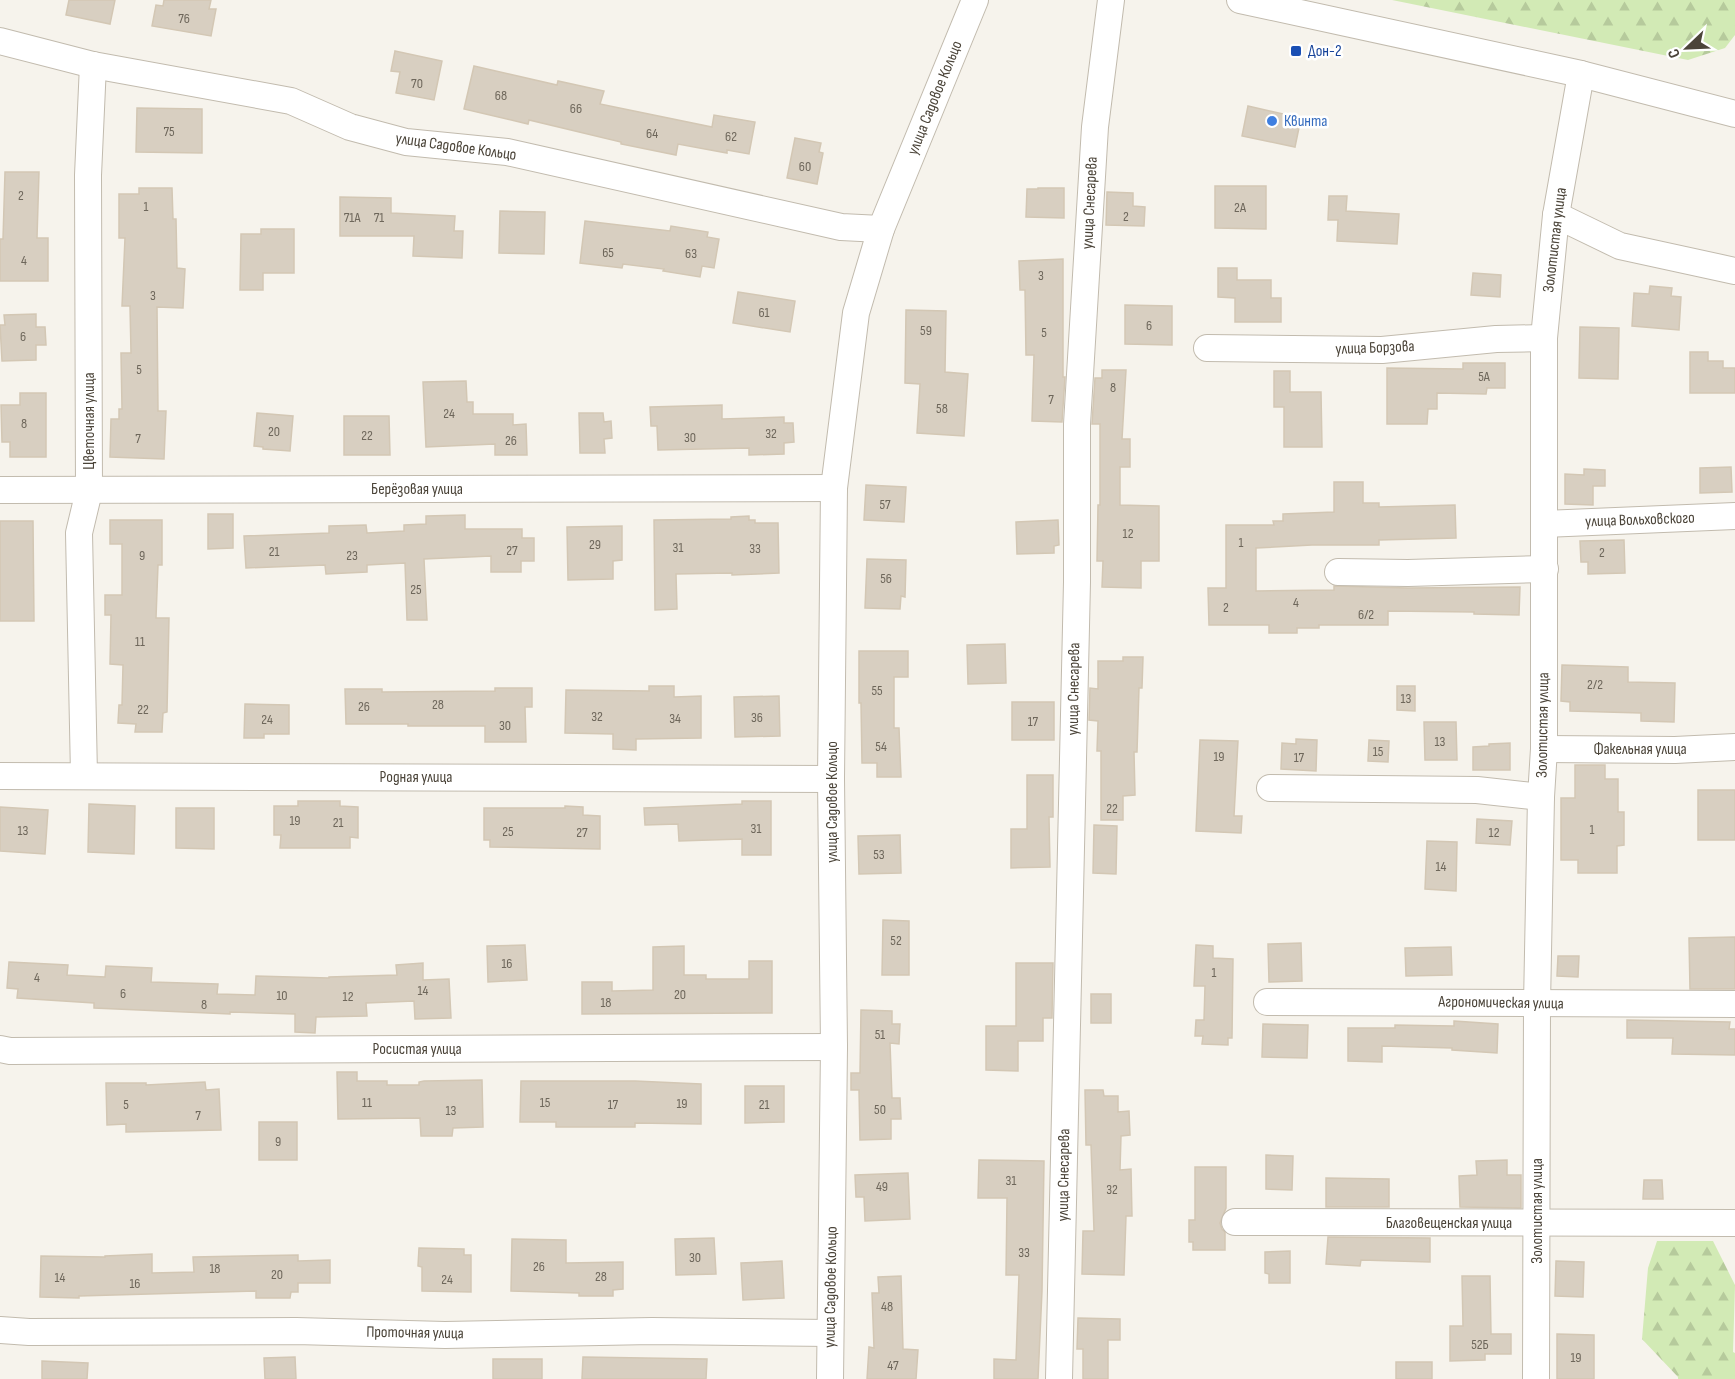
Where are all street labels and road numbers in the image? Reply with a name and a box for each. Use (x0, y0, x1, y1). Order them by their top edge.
street label: улица Садовое Кольцо (903, 38, 967, 158)
street label: улица Садовое Кольцо (394, 129, 518, 165)
street label: улица Снесарева (1078, 156, 1102, 250)
street label: Золотистая улица (1539, 186, 1571, 294)
street label: улица Борзова (1335, 337, 1415, 359)
street label: Цветочная улица (80, 372, 99, 470)
street label: Берёзовая улица (371, 480, 463, 499)
street label: улица Вольховского (1585, 509, 1695, 531)
street label: улица Снесарева (1064, 642, 1084, 736)
street label: Золотистая улица (1533, 672, 1553, 778)
street label: Факельная улица (1593, 740, 1687, 759)
street label: улица Садовое Кольцо (823, 741, 842, 863)
street label: Родная улица (380, 768, 452, 787)
street label: Агрономическая улица (1437, 992, 1564, 1014)
street label: Росистая улица (372, 1040, 462, 1059)
street label: улица Снесарева (1054, 1128, 1074, 1222)
street label: Золотистая улица (1528, 1158, 1547, 1264)
street label: Благовещенская улица (1386, 1214, 1512, 1233)
street label: улица Садовое Кольцо (820, 1226, 842, 1348)
street label: Проточная улица (366, 1323, 464, 1343)

